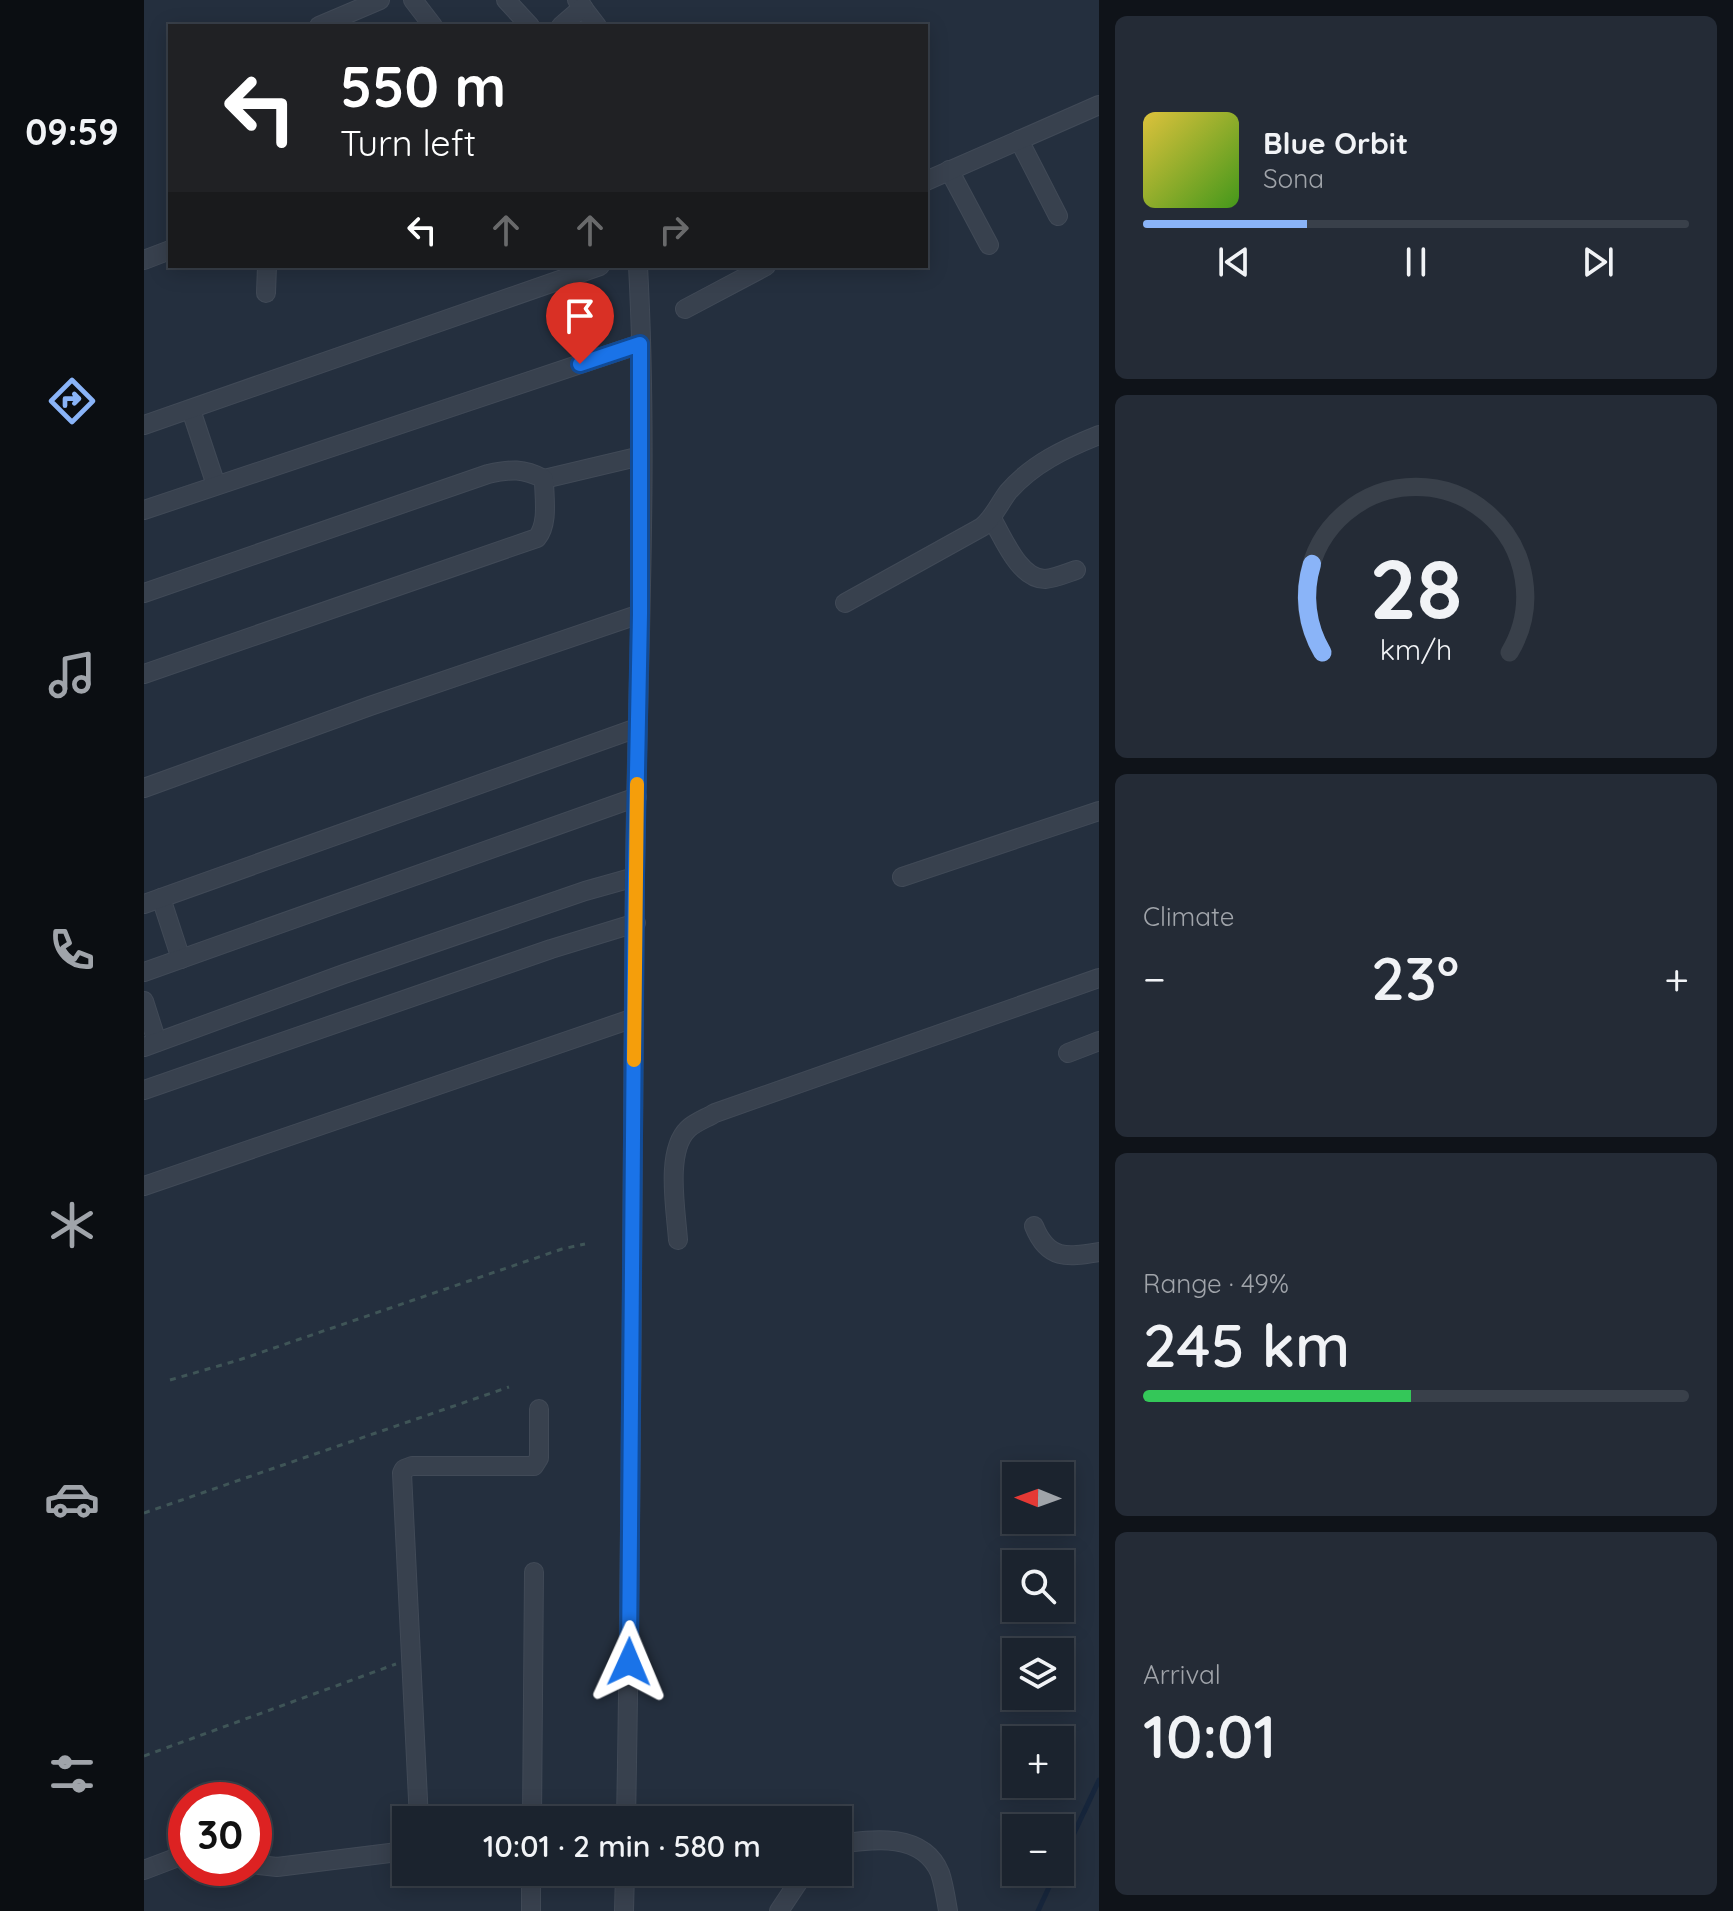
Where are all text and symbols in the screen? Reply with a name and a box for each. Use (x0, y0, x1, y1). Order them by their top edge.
text: 550 m (340, 51, 506, 121)
icon: left (208, 56, 312, 160)
text: 09:59 (25, 109, 119, 154)
text: Turn left (340, 120, 476, 165)
text: Blue Orbit (1263, 124, 1408, 162)
text: Sona (1263, 162, 1324, 195)
icon: left (400, 208, 444, 252)
icon: ahead (484, 208, 528, 252)
icon: ahead (568, 208, 612, 252)
icon: right (652, 208, 696, 252)
icon: previous (1212, 240, 1256, 284)
icon: pause (1394, 240, 1438, 284)
icon: next (1576, 240, 1620, 284)
pin (546, 282, 614, 364)
icon: arrive (558, 294, 602, 338)
icon: directions (44, 373, 100, 429)
text: 28 (1370, 535, 1462, 639)
text: km/h (1380, 631, 1452, 667)
icon: music (44, 647, 100, 703)
text: Climate (1143, 900, 1234, 933)
icon: phone (44, 922, 100, 978)
text: 23° (1371, 940, 1459, 1015)
text: − (1143, 951, 1166, 1006)
text: + (1664, 951, 1689, 1006)
icon: climate (44, 1197, 100, 1253)
text: Range · 49% (1143, 1267, 1289, 1300)
text: 245 km (1143, 1307, 1350, 1382)
north arrow (1002, 1462, 1074, 1534)
map controls (1002, 1462, 1074, 1886)
icon: car (44, 1471, 100, 1527)
button: search (1002, 1550, 1074, 1622)
position arrow (587, 1620, 671, 1704)
button: layers (1002, 1638, 1074, 1710)
text: Arrival (1143, 1658, 1221, 1691)
text: 10:01 (1143, 1698, 1277, 1773)
button: + (1002, 1726, 1074, 1798)
icon: filters (44, 1746, 100, 1802)
speed limit sign: 30 (168, 1782, 272, 1886)
button: − (1002, 1814, 1074, 1886)
text: 10:01 · 2 min · 580 m (483, 1827, 761, 1865)

